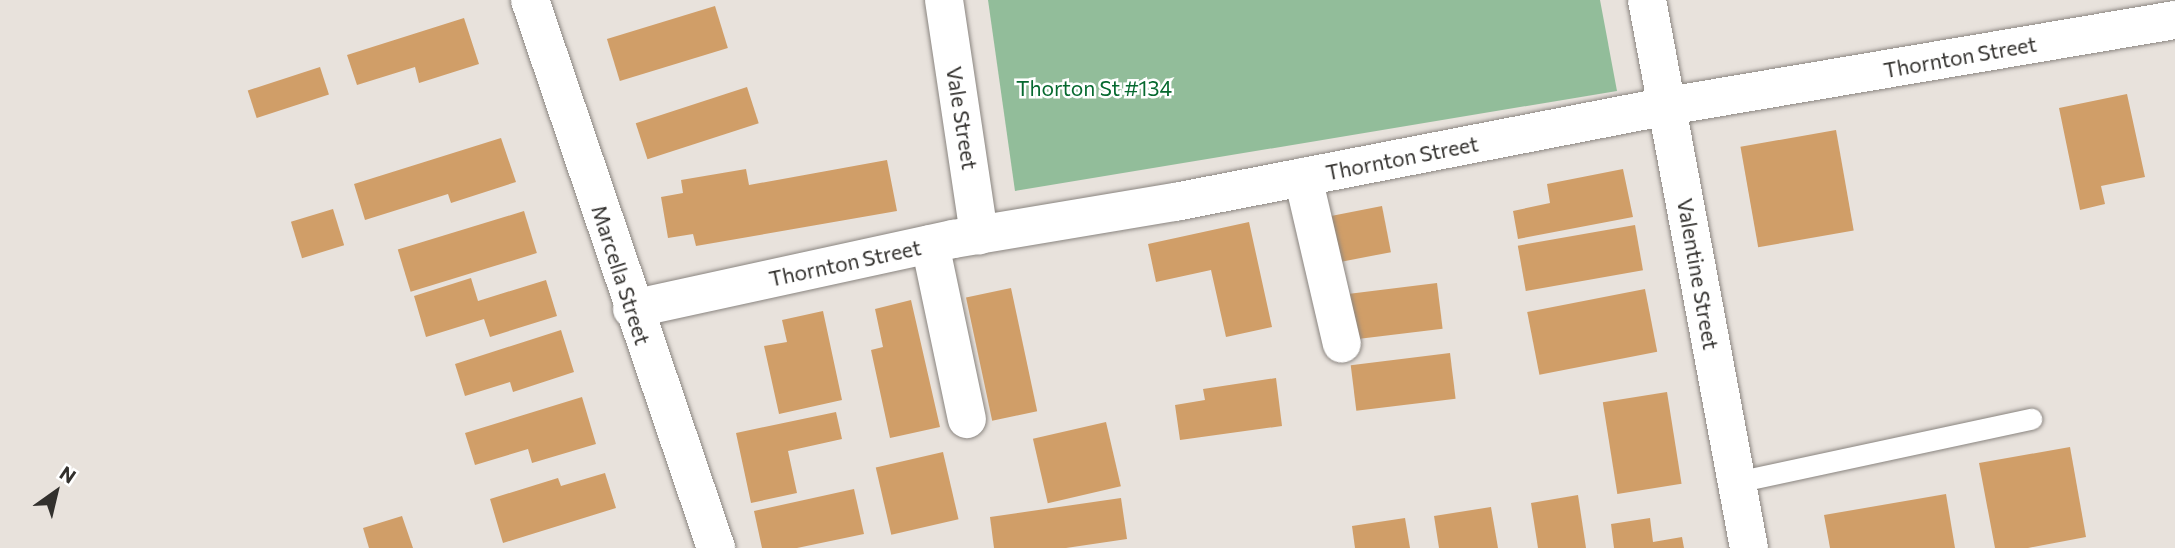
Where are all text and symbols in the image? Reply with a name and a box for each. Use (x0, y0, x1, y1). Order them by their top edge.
street label: Thornton Street (1882, 31, 2038, 83)
street label: Vale Street (941, 65, 983, 171)
park label: Thorton St #134 (1016, 75, 1172, 101)
street label: Thornton Street (1324, 131, 1480, 185)
street label: Valentine Street (1672, 196, 1724, 352)
street label: Marcella Street (587, 202, 655, 348)
street label: Thornton Street (767, 235, 923, 291)
north arrow (21, 457, 91, 527)
text: N (56, 461, 80, 488)

